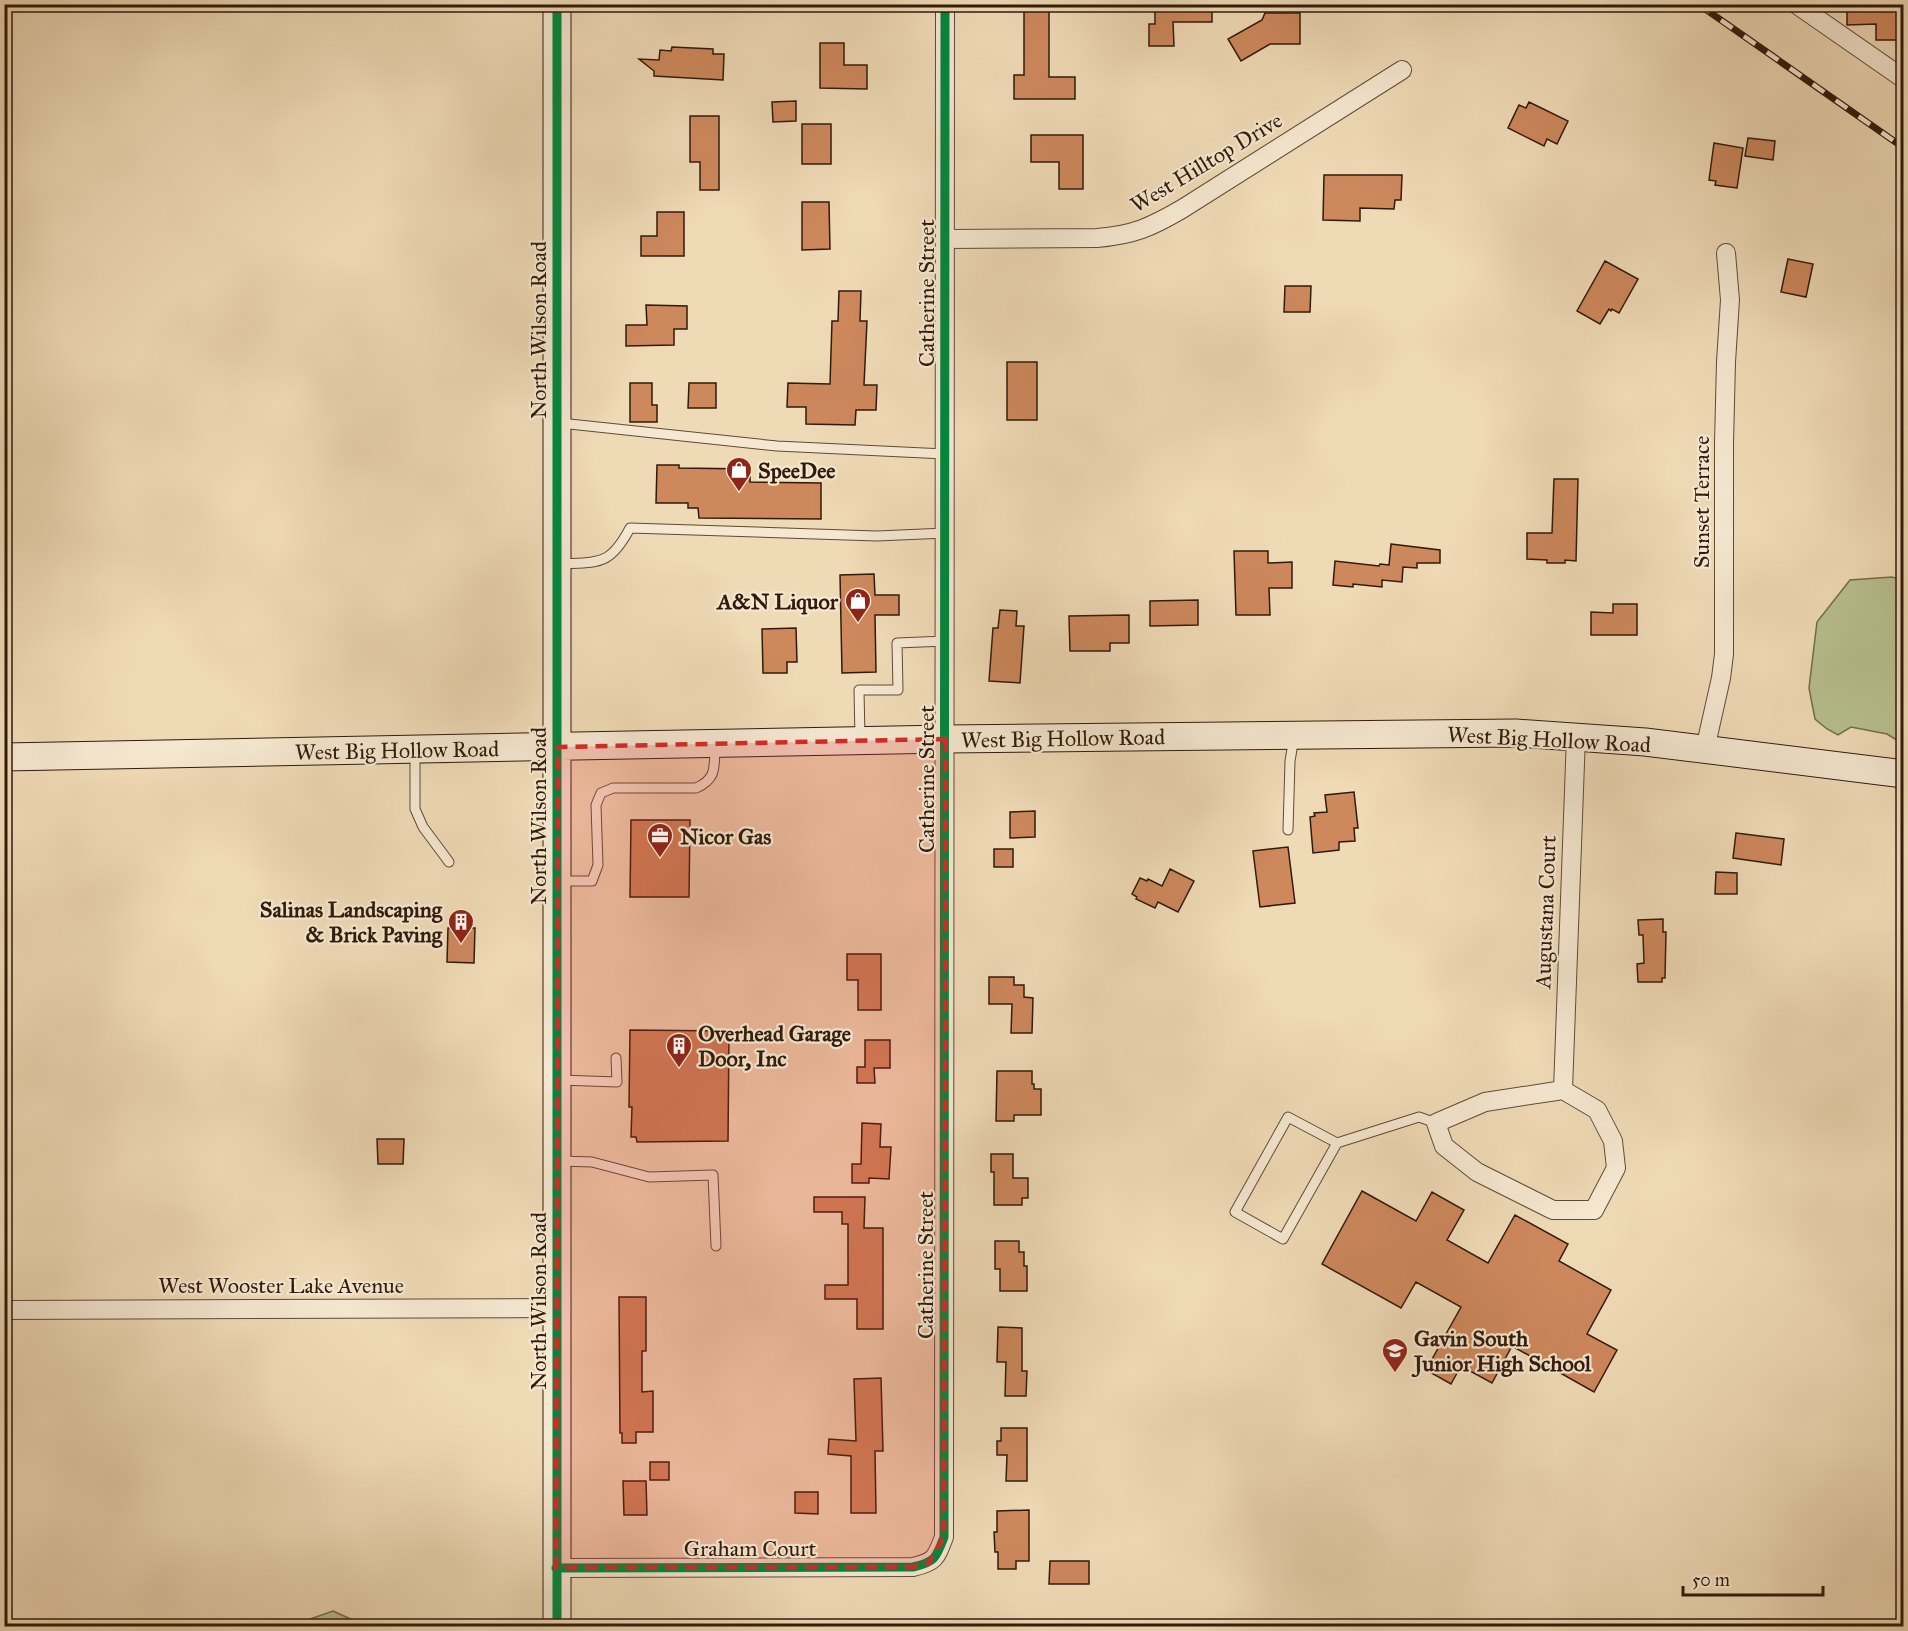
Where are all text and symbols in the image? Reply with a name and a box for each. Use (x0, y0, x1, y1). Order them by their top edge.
street label: West Hilltop Drive (1125, 106, 1287, 218)
street label: Catherine Street (913, 219, 940, 367)
street label: North Wilson Road (525, 241, 552, 419)
street label: Sunset Terrace (1688, 436, 1715, 568)
shop icon: SpeeDee (724, 455, 754, 493)
place label: SpeeDee (758, 457, 836, 484)
shop icon: A&N Liquor (843, 586, 873, 624)
place label: A&N Liquor (715, 588, 839, 615)
street label: Catherine Street (913, 705, 940, 853)
street label: West Big Hollow Road (1446, 721, 1652, 758)
street label: West Big Hollow Road (961, 723, 1165, 754)
street label: North Wilson Road (525, 727, 552, 905)
street label: West Big Hollow Road (295, 735, 499, 766)
office icon: Nicor Gas (645, 821, 675, 859)
place label: Nicor Gas (680, 823, 771, 850)
street label: Augustana Court (1529, 835, 1562, 990)
place label: Salinas Landscaping & Brick Paving (260, 896, 443, 948)
building icon: Salinas Landscaping & Brick Paving (446, 907, 476, 945)
place label: Overhead Garage Door, Inc (698, 1020, 851, 1072)
building icon: Overhead Garage Door, Inc (664, 1031, 694, 1069)
street label: Catherine Street (912, 1191, 939, 1339)
street label: North Wilson Road (525, 1212, 552, 1390)
street label: West Wooster Lake Avenue (158, 1272, 404, 1299)
place label: Gavin South Junior High School (1411, 1325, 1592, 1378)
school or university icon: Gavin South Junior High School (1380, 1336, 1410, 1374)
street label: Graham Court (684, 1535, 816, 1562)
scale bar (1683, 1559, 1822, 1597)
text: 50 m (1692, 1569, 1730, 1591)

